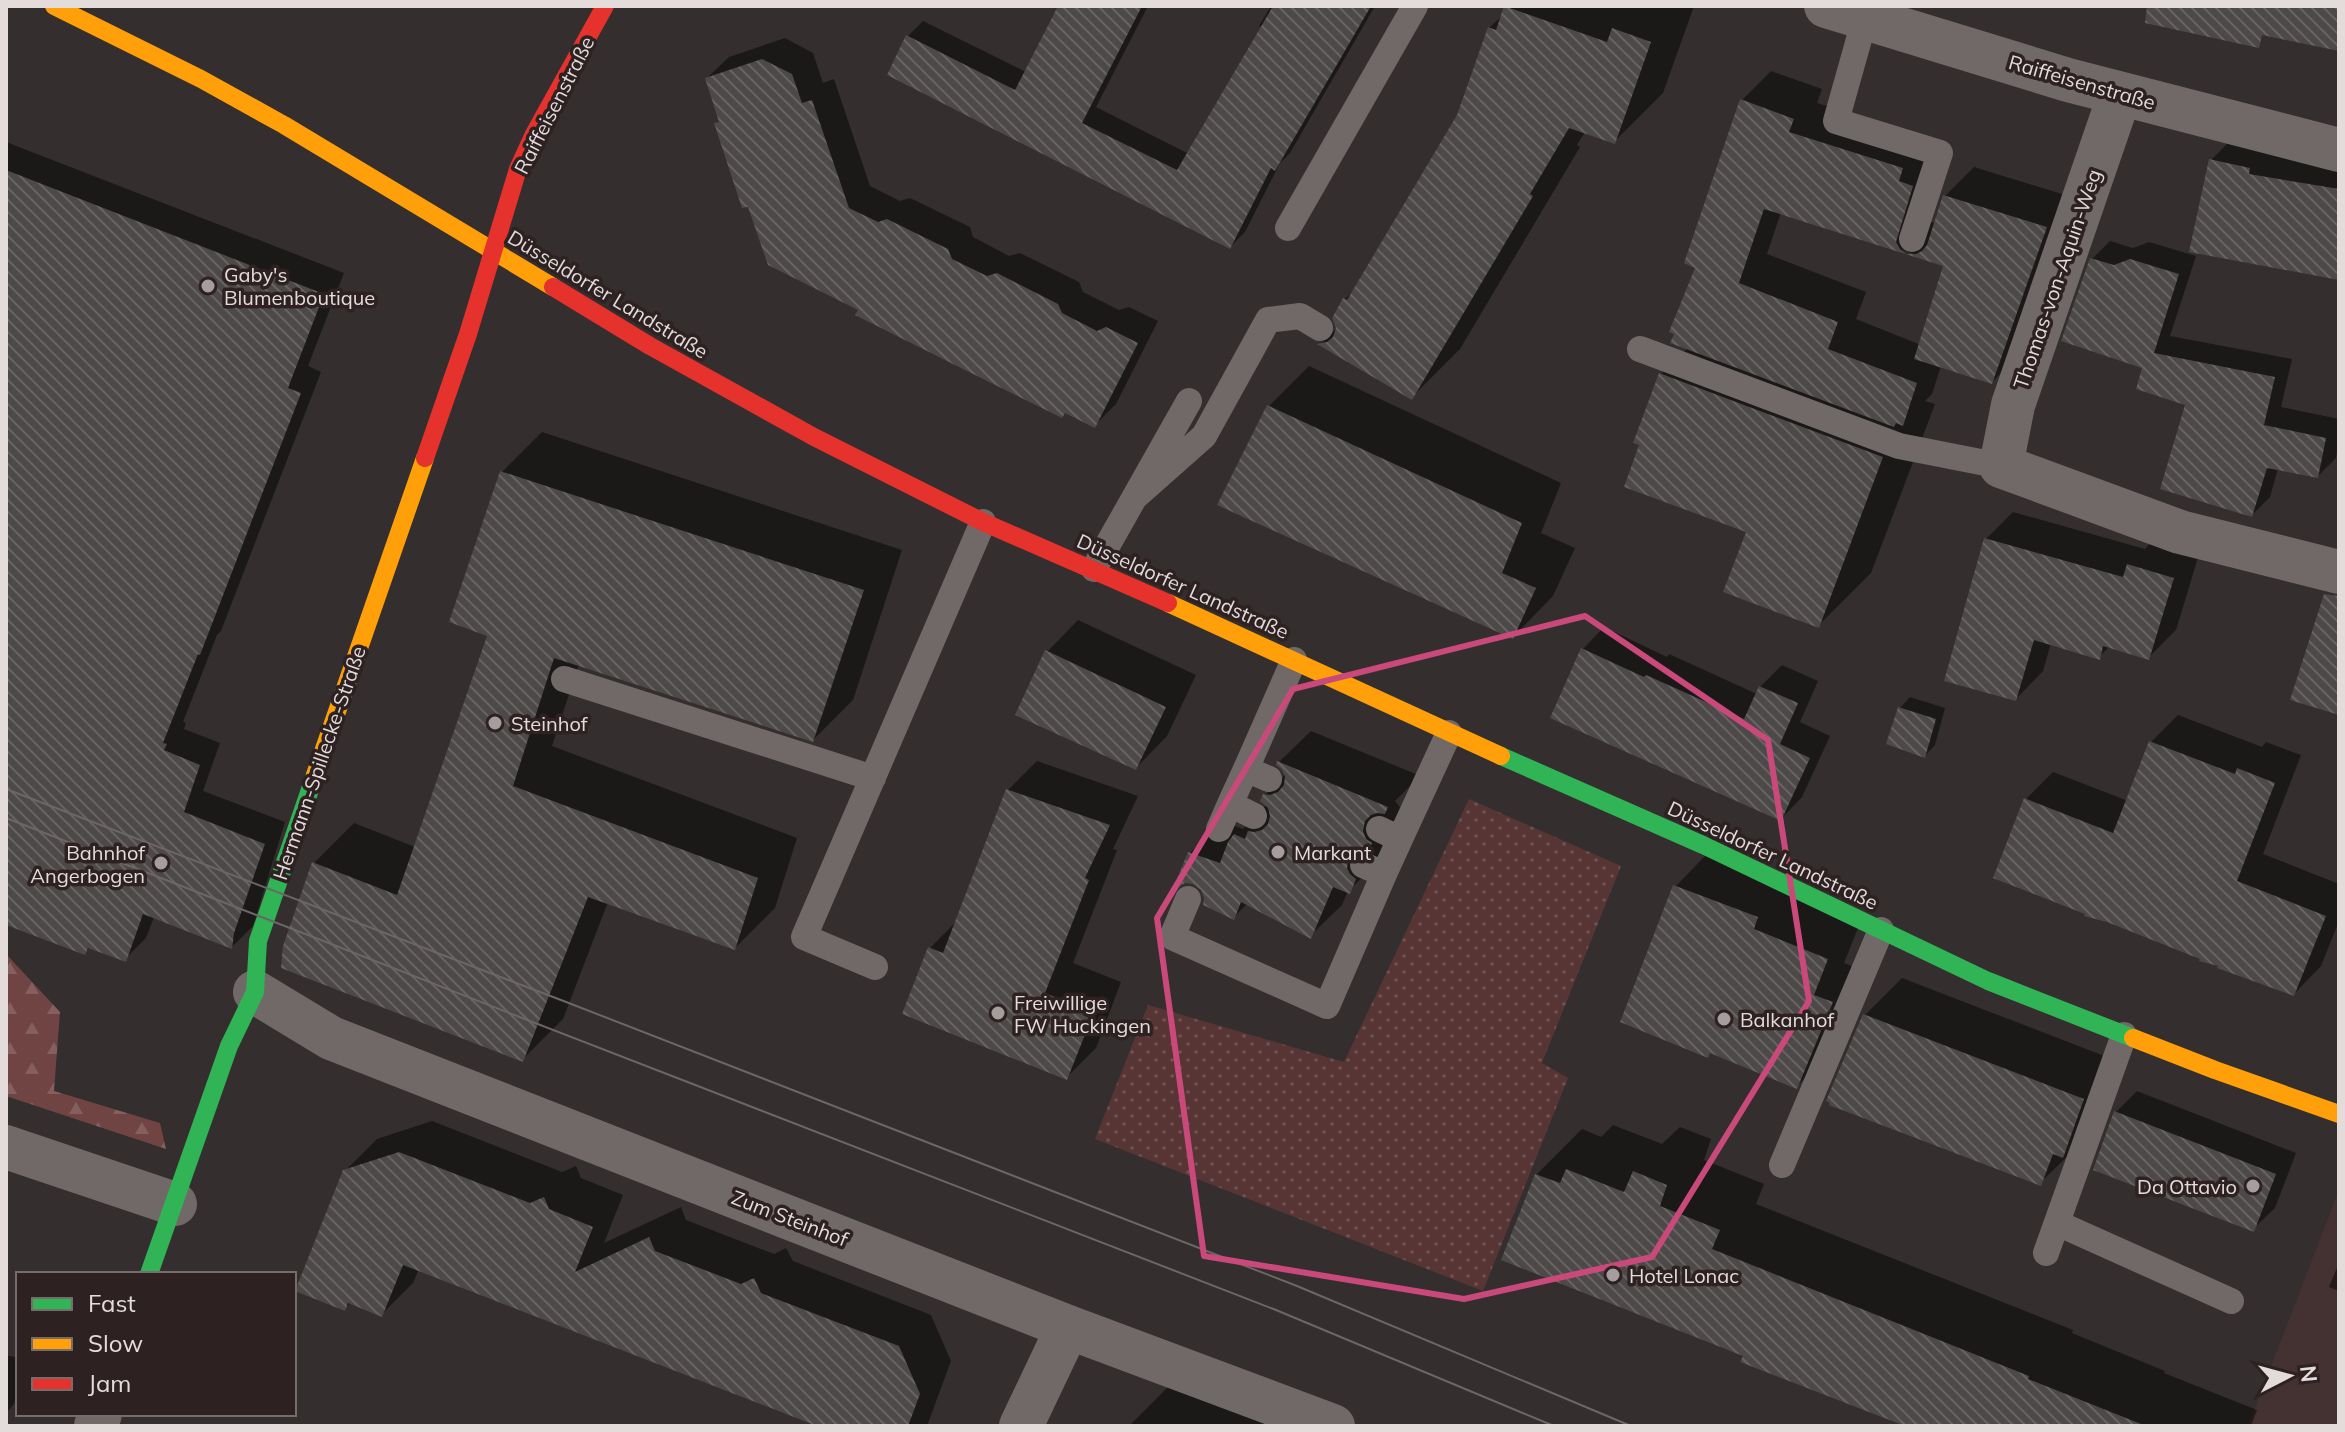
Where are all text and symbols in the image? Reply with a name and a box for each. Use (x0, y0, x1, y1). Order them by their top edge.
street label: Raiffeisenstraße (509, 32, 599, 178)
street label: Raiffeisenstraße (2006, 49, 2158, 115)
street label: Thomas-von-Aquin-Weg (2008, 166, 2106, 392)
street label: Düsseldorfer Landstraße (503, 224, 713, 364)
place label: Gaby's Blumenboutique (224, 262, 375, 310)
marker: Gaby's Blumenboutique (199, 277, 217, 295)
street label: Düsseldorfer Landstraße (1073, 528, 1293, 644)
street label: Hermann-Spillecke-Straße (267, 643, 371, 883)
place label: Steinhof (511, 711, 588, 736)
marker: Steinhof (486, 714, 504, 732)
street label: Düsseldorfer Landstraße (1664, 795, 1882, 915)
place label: Bahnhof Angerbogen (30, 840, 145, 888)
place label: Markant (1294, 840, 1371, 865)
marker: Markant (1269, 843, 1287, 861)
marker: Bahnhof Angerbogen (152, 854, 170, 872)
place label: Freiwillige FW Huckingen (1014, 990, 1151, 1038)
marker: Freiwillige FW Huckingen (989, 1004, 1007, 1022)
place label: Balkanhof (1740, 1007, 1834, 1032)
marker: Balkanhof (1715, 1010, 1733, 1028)
place label: Da Ottavio (2137, 1174, 2237, 1199)
marker: Da Ottavio (2244, 1177, 2262, 1195)
street label: Zum Steinhof (728, 1184, 852, 1252)
place label: Hotel Lonac (1629, 1263, 1739, 1288)
marker: Hotel Lonac (1604, 1266, 1622, 1284)
legend (16, 1272, 296, 1416)
text: Fast (88, 1288, 136, 1318)
text: Slow (88, 1328, 143, 1358)
north arrow (2249, 1336, 2329, 1416)
text: N (2294, 1364, 2324, 1384)
text: Jam (88, 1368, 131, 1398)

